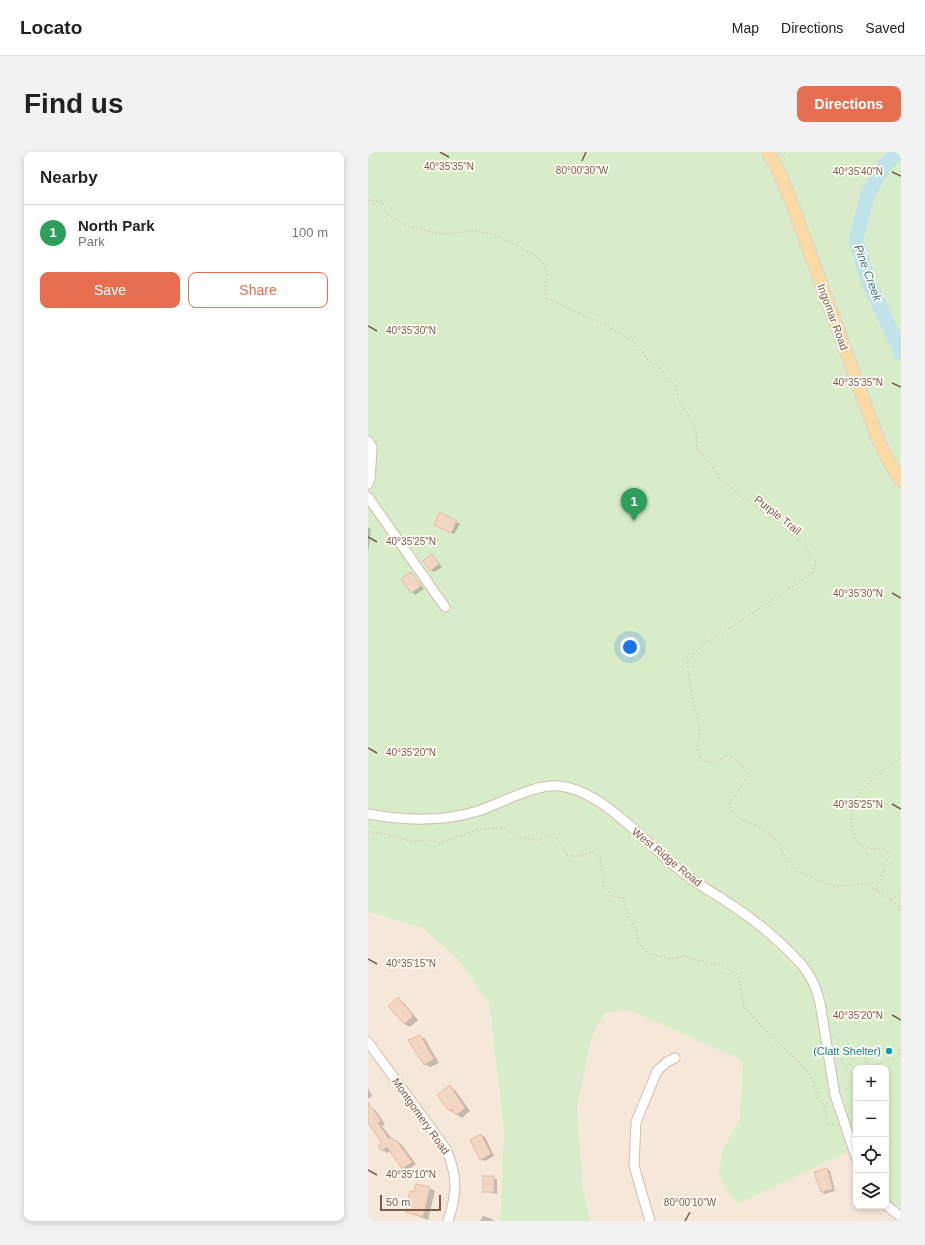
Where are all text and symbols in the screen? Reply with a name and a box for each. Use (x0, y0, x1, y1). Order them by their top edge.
text: Locato (20, 17, 82, 38)
text: Map (732, 20, 759, 36)
text: Directions (781, 20, 843, 36)
text: Saved (865, 20, 905, 36)
button: Directions (797, 86, 901, 122)
text: Find us (24, 88, 124, 119)
text: 40°35'35"N (424, 161, 474, 172)
text: 80°00'30"W (556, 165, 609, 176)
text: 40°35'40"N (833, 166, 883, 177)
text: Nearby (40, 168, 98, 187)
text: North Park (78, 217, 155, 234)
text: 1 (49, 225, 57, 240)
text: 100 m (292, 225, 328, 240)
text: Park (78, 234, 105, 249)
water label: Pine Creek (851, 243, 885, 304)
button: Save (40, 272, 180, 308)
button: Share (188, 272, 328, 308)
street label: Ingomar Road (815, 282, 851, 352)
text: 40°35'30"N (386, 325, 436, 336)
text: 40°35'35"N (833, 377, 883, 388)
pin: 1 (621, 488, 647, 521)
street label: Purple Trail (752, 493, 804, 537)
text: 40°35'25"N (386, 536, 436, 547)
text: 40°35'30"N (833, 588, 883, 599)
your location (620, 637, 640, 657)
text: 40°35'20"N (386, 747, 436, 758)
text: 40°35'25"N (833, 799, 883, 810)
street label: West Ridge Road (630, 825, 704, 889)
text: 40°35'15"N (386, 958, 436, 969)
text: 40°35'20"N (833, 1010, 883, 1021)
place label: (Clatt Shelter) (813, 1045, 881, 1057)
marker: (Clatt Shelter) (884, 1046, 894, 1056)
map controls (853, 1065, 889, 1209)
button: + (853, 1065, 889, 1101)
street label: Montgomery Road (390, 1075, 452, 1157)
button: − (853, 1101, 889, 1137)
button: locate (853, 1137, 889, 1173)
text: 40°35'10"N (386, 1169, 436, 1180)
button: layers (853, 1173, 889, 1209)
scale bar (380, 1193, 441, 1212)
text: 50 m (386, 1196, 410, 1208)
text: 80°00'10"W (664, 1197, 717, 1208)

